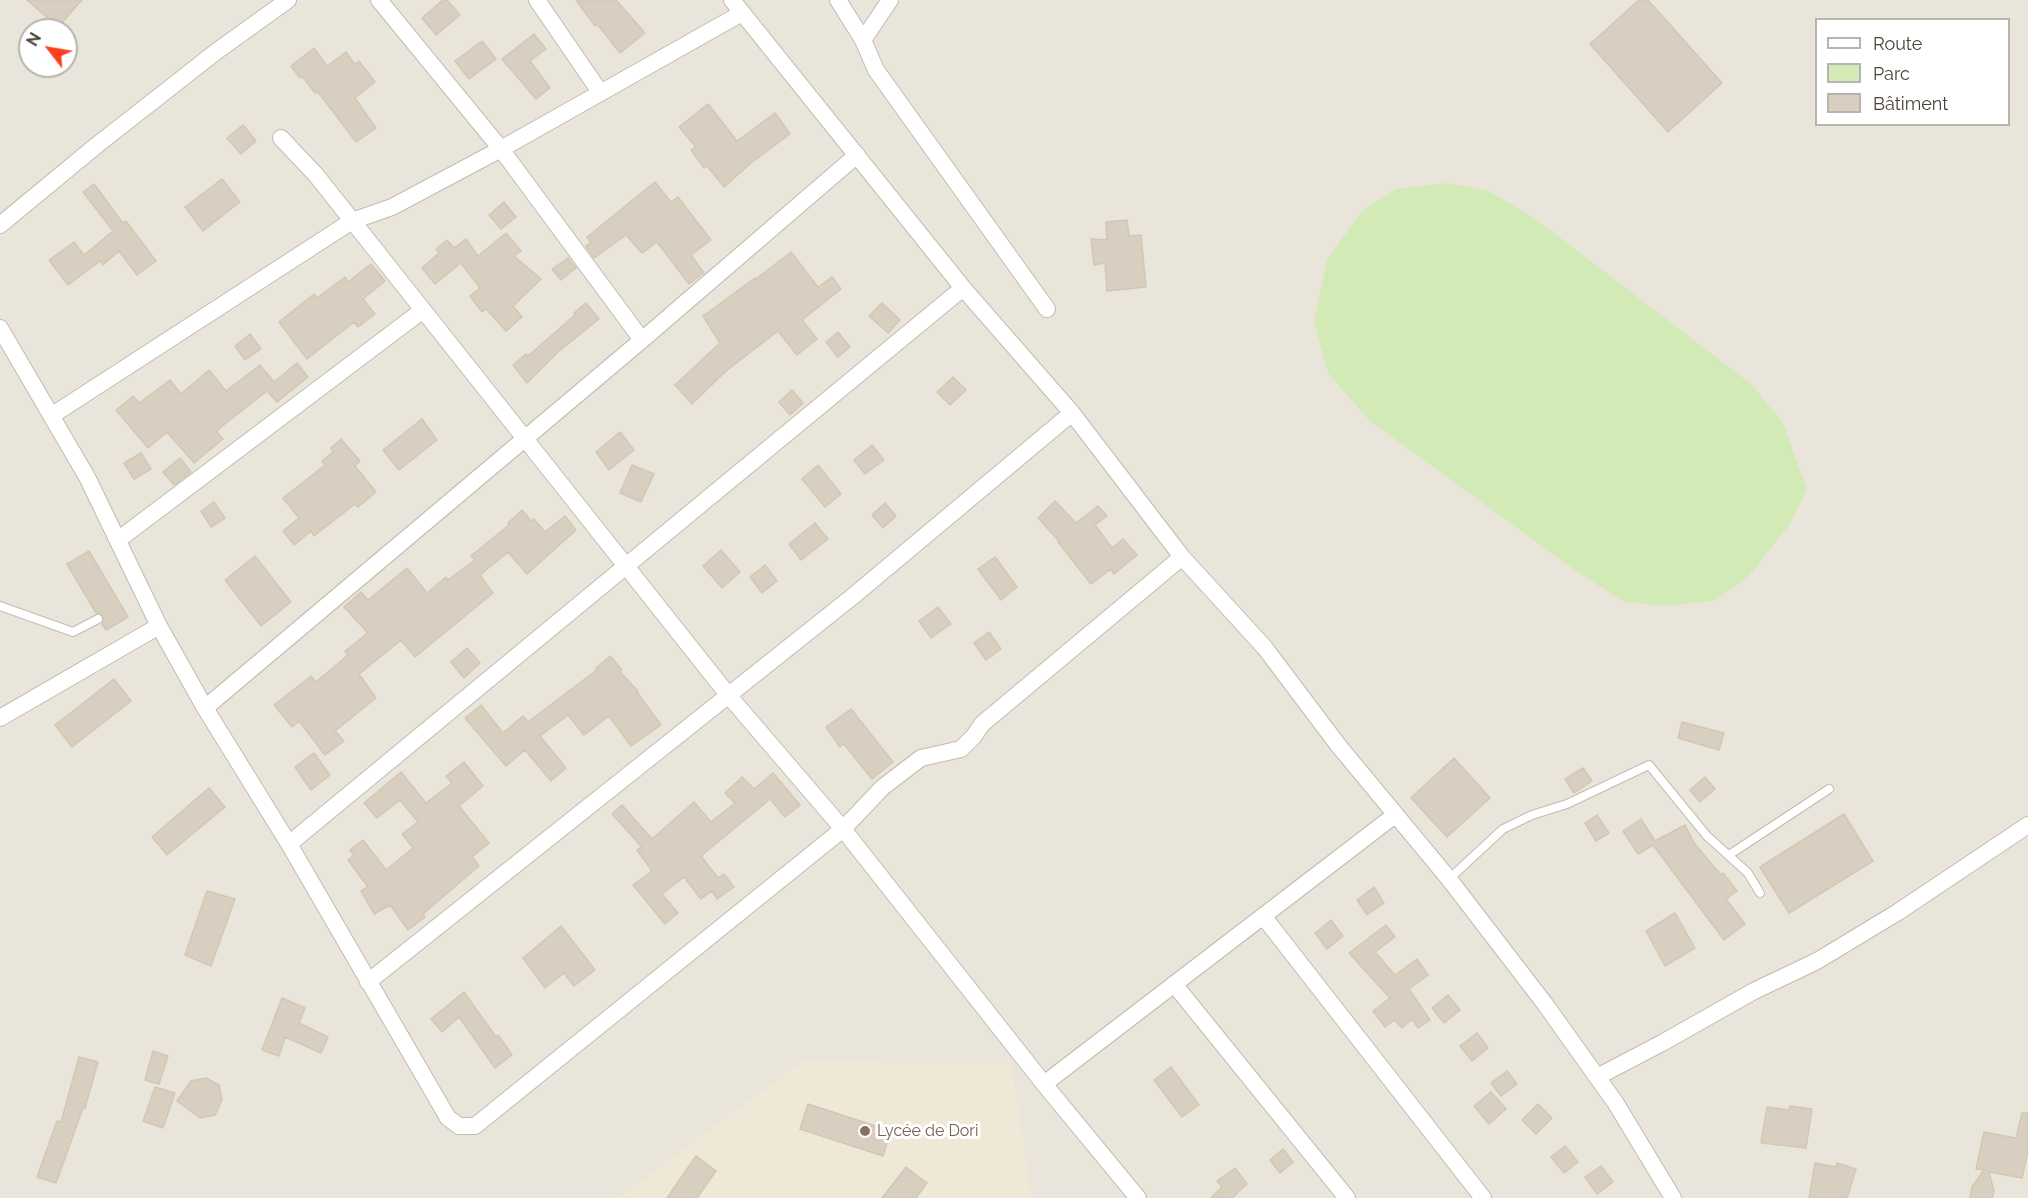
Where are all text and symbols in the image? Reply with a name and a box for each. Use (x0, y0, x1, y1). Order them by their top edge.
north arrow (18, 18, 78, 78)
legend (1815, 18, 2010, 126)
text: N (23, 29, 45, 50)
text: Route (1873, 33, 1922, 54)
text: Parc (1873, 63, 1910, 84)
text: Bâtiment (1873, 93, 1948, 114)
place label: Lycée de Dori (877, 1121, 978, 1141)
marker: Lycée de Dori (858, 1124, 872, 1138)

